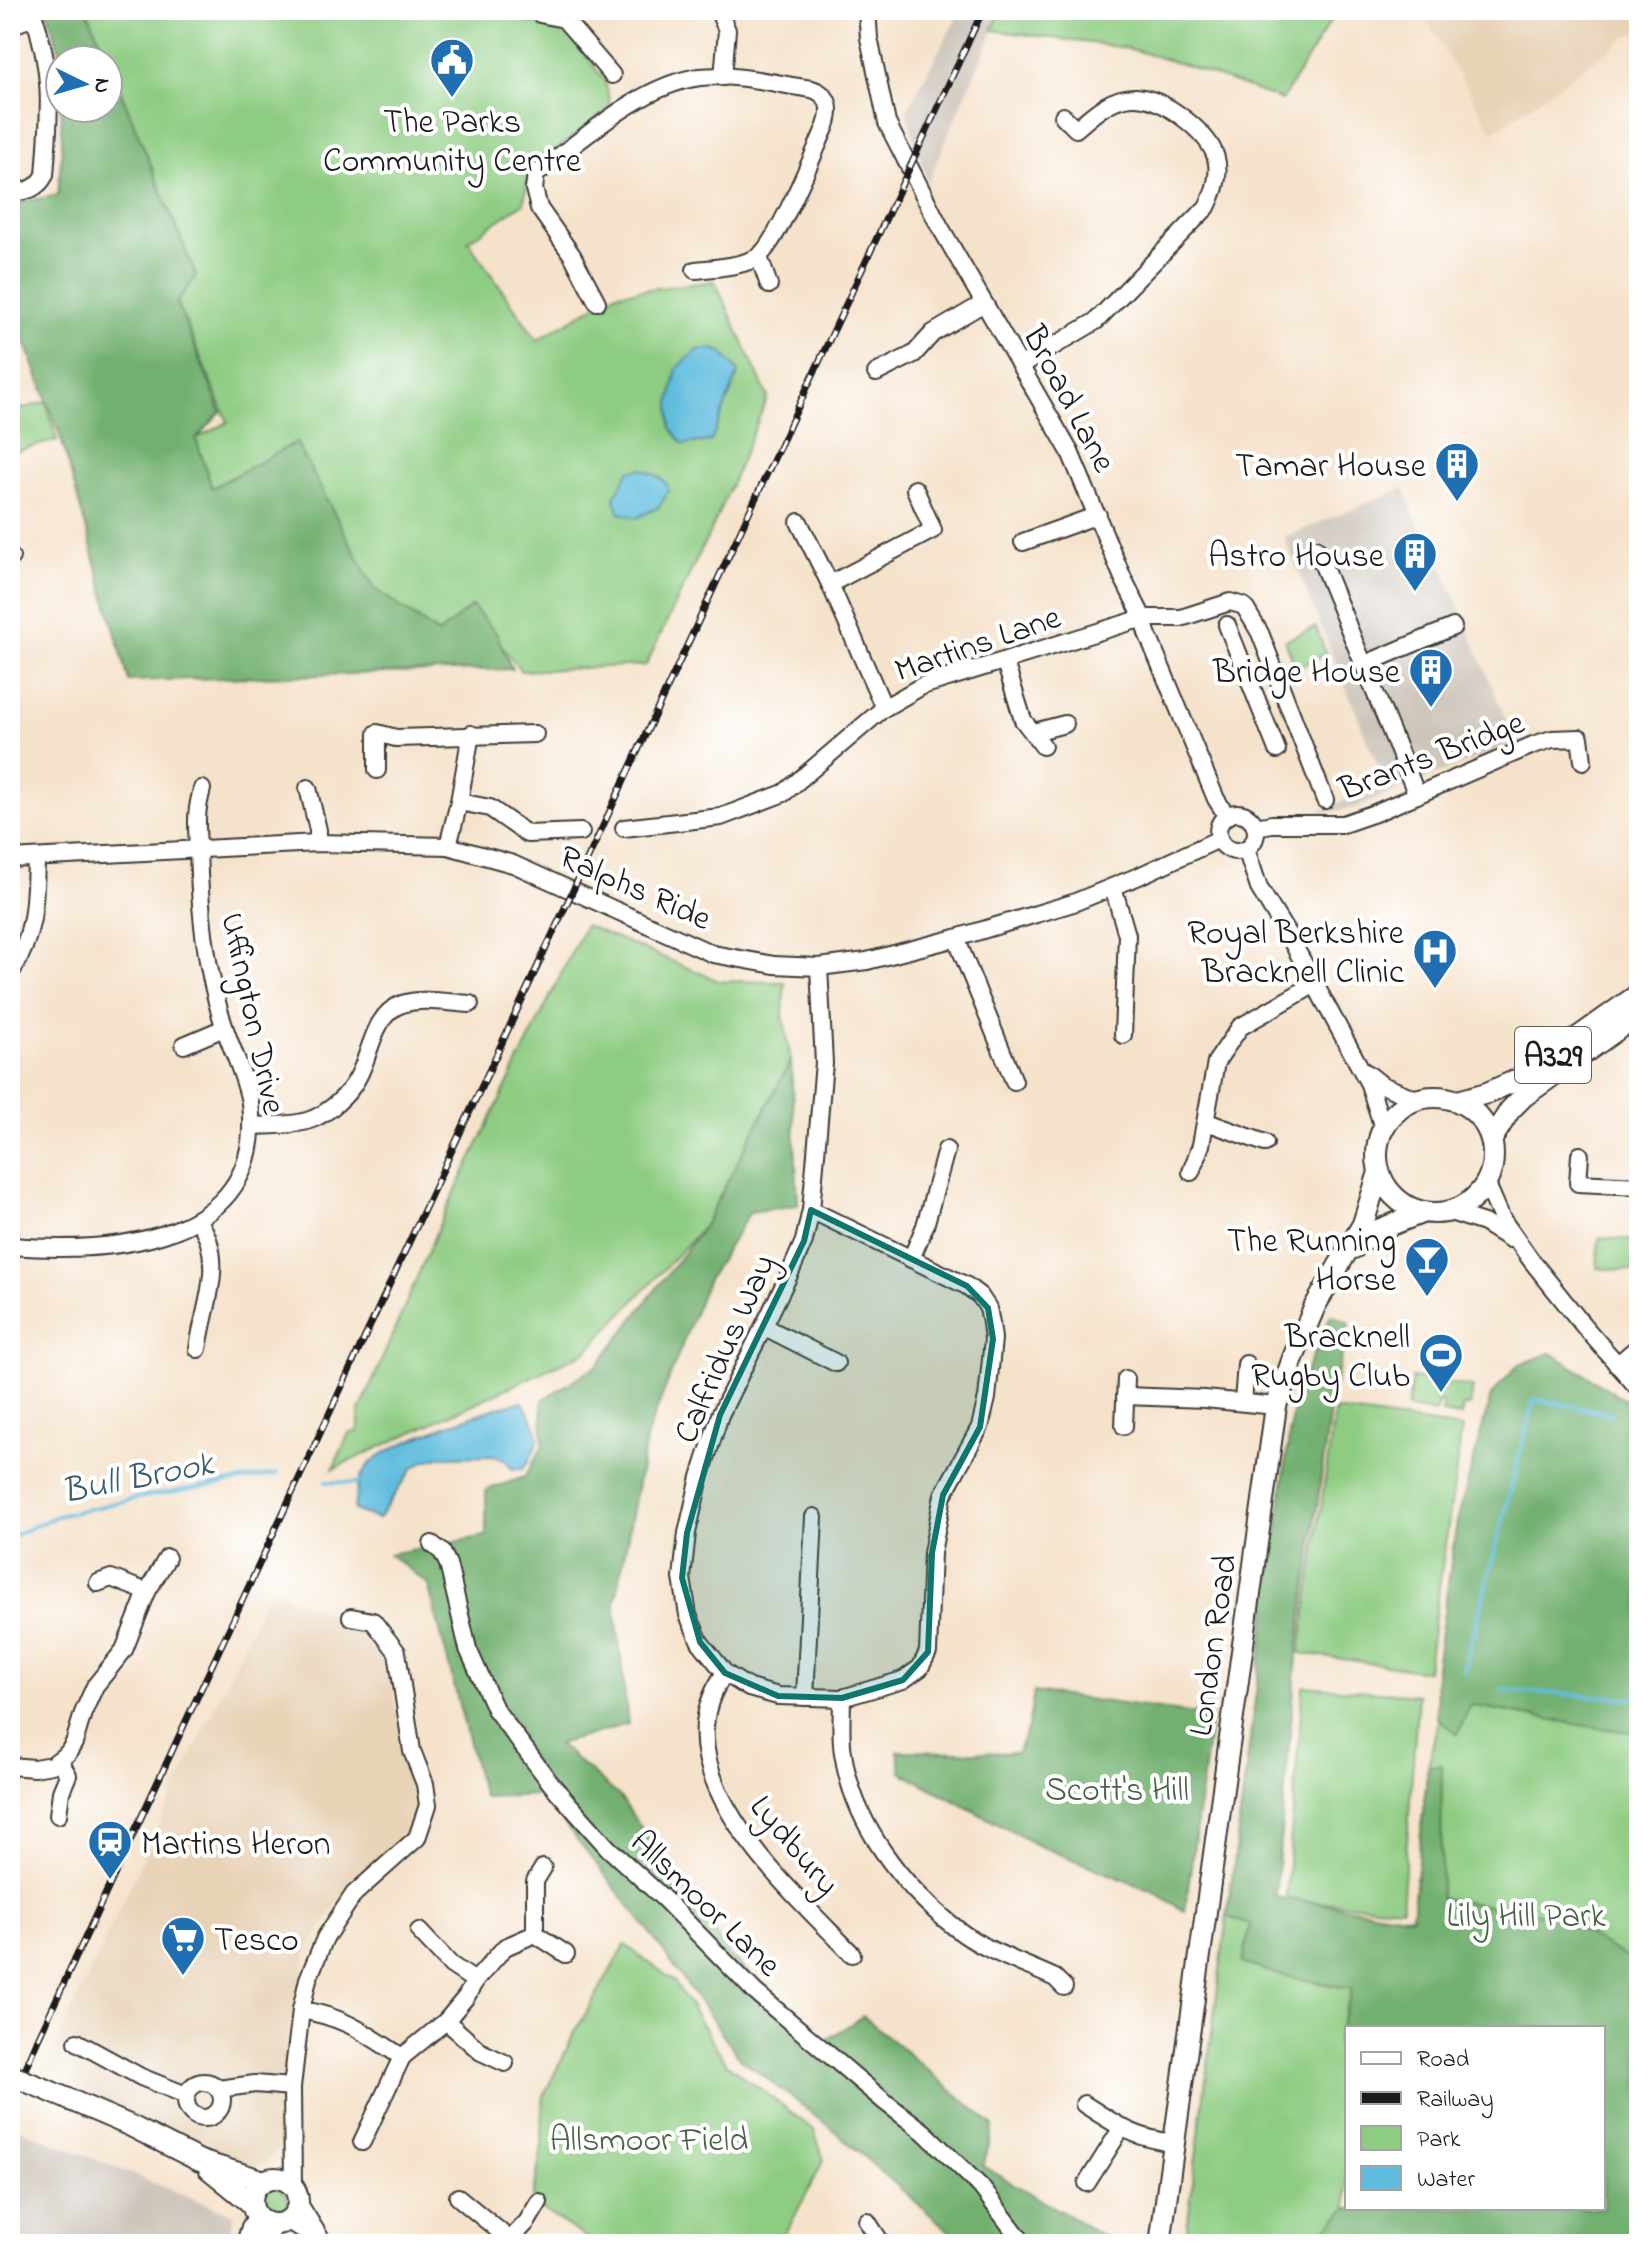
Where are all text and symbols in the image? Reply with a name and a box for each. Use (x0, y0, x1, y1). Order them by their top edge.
public building icon: The Parks Community Centre (428, 36, 476, 99)
north arrow (44, 44, 124, 124)
text: N (84, 77, 118, 94)
place label: The Parks Community Centre (323, 99, 582, 188)
street label: Broad Lane (1007, 317, 1127, 483)
building icon: Tamar House (1433, 440, 1481, 503)
place label: Tamar House (1235, 443, 1427, 493)
building icon: Astro House (1391, 530, 1439, 593)
place label: Astro House (1208, 533, 1385, 583)
street label: Martins Lane (889, 594, 1069, 698)
building icon: Bridge House (1407, 646, 1455, 709)
place label: Bridge House (1212, 649, 1401, 699)
street label: Brants Bridge (1332, 699, 1533, 816)
street label: Ralphs Ride (550, 834, 719, 946)
street label: Uffington Drive (205, 908, 297, 1120)
place label: Royal Berkshire Bracknell Clinic (1187, 910, 1405, 999)
hospital icon: Royal Berkshire Bracknell Clinic (1411, 927, 1459, 990)
road number: A329 (1515, 1027, 1591, 1083)
place label: The Running Horse (1227, 1218, 1397, 1307)
bar icon: The Running Horse (1403, 1235, 1451, 1298)
street label: Calfridus Way (663, 1247, 791, 1452)
place label: Bracknell Rugby Club (1251, 1314, 1410, 1403)
sports icon: Bracknell Rugby Club (1417, 1331, 1465, 1394)
water label: Bull Brook (58, 1439, 219, 1520)
street label: London Road (1177, 1551, 1252, 1740)
park label: Scott's Hill (1045, 1767, 1189, 1817)
street label: Lydbury (736, 1785, 850, 1908)
station icon: Martins Heron (86, 1818, 134, 1881)
street label: Allsmoor Lane (617, 1820, 792, 1991)
place label: Martins Heron (141, 1821, 331, 1871)
park label: Lily Hill Park (1446, 1893, 1606, 1943)
supermarket icon: Tesco (159, 1914, 207, 1977)
place label: Tesco (214, 1917, 299, 1967)
legend (1345, 2026, 1605, 2210)
text: Road (1417, 2043, 1470, 2078)
text: Railway (1417, 2083, 1494, 2119)
park label: Allsmoor Field (550, 2117, 748, 2167)
text: Park (1417, 2123, 1461, 2158)
text: Water (1417, 2163, 1475, 2198)

